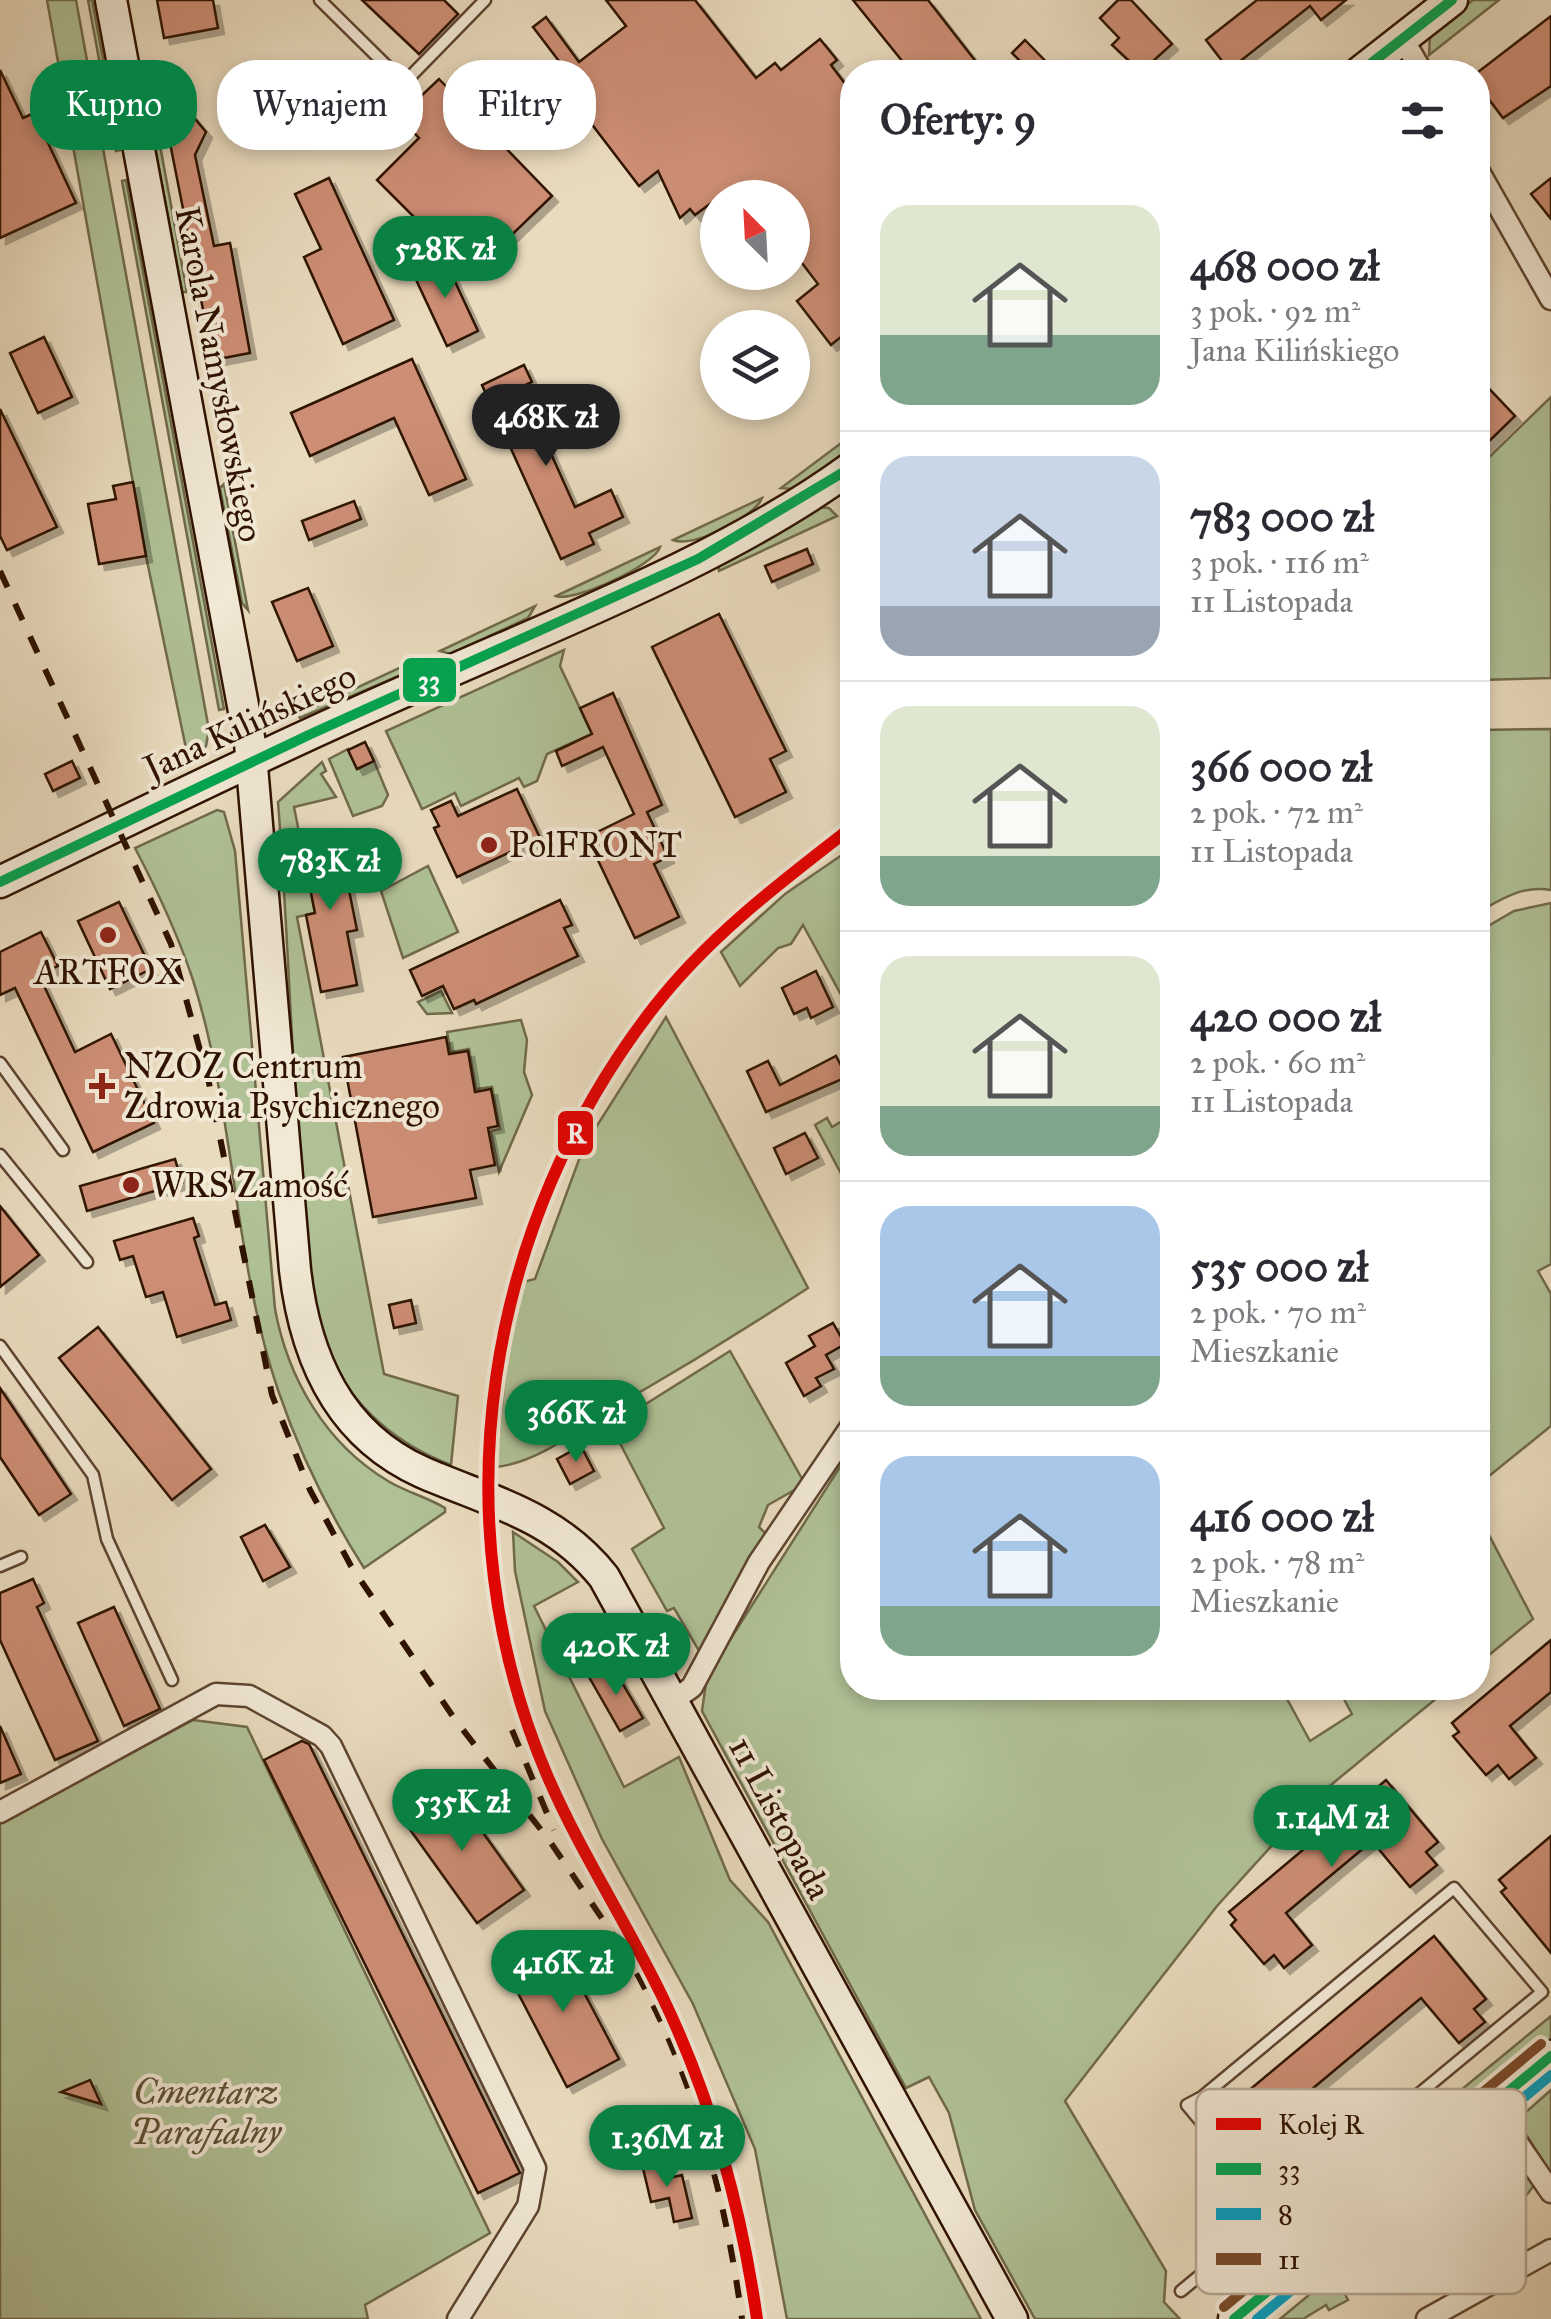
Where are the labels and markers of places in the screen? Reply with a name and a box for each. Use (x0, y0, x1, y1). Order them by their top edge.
pin: 528K zł (353, 216, 537, 301)
pin: 468K zł (454, 384, 638, 469)
place label: PolFRONT (509, 824, 682, 867)
pin: 783K zł (238, 828, 422, 913)
marker: PolFRONT (478, 834, 500, 856)
marker: ARTFOX (97, 924, 119, 946)
place label: ARTFOX (32, 951, 182, 994)
place label: NZOZ Centrum Zdrowia Psychicznego (124, 1045, 440, 1128)
marker: NZOZ Centrum Zdrowia Psychicznego (89, 1073, 115, 1099)
place label: WRS Zamość (151, 1164, 349, 1207)
marker: WRS Zamość (120, 1174, 142, 1196)
pin: 366K zł (484, 1380, 668, 1465)
pin: 420K zł (524, 1613, 708, 1698)
pin: 535K zł (370, 1769, 554, 1854)
pin: 1.14M zł (1229, 1785, 1435, 1870)
pin: 416K zł (471, 1930, 655, 2015)
pin: 1.36M zł (564, 2105, 770, 2190)

